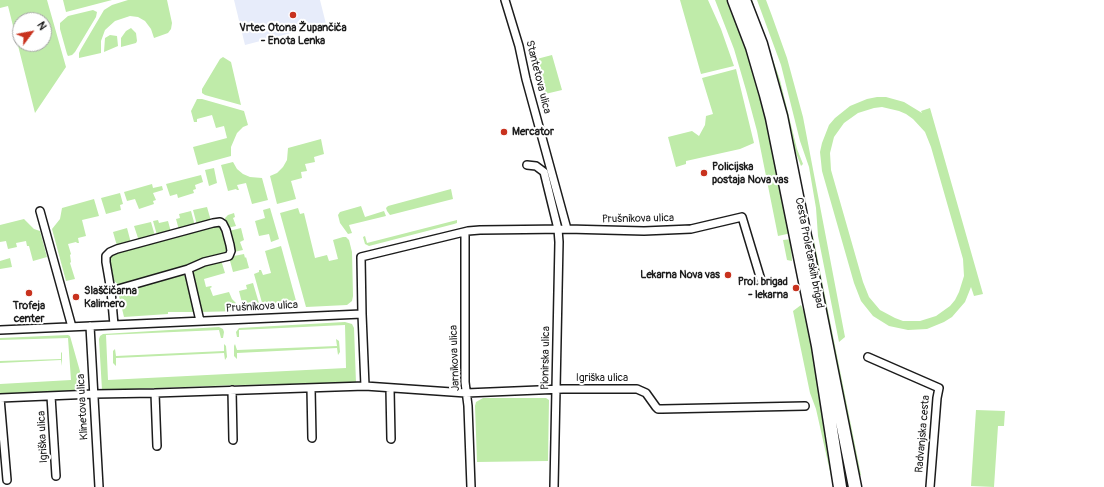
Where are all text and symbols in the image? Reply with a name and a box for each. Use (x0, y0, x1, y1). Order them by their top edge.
marker: Vrtec Otona Župančiča - Enota Lenka (288, 10, 298, 20)
north arrow (12, 12, 52, 52)
text: N (34, 19, 49, 33)
place label: Vrtec Otona Župančiča - Enota Lenka (239, 21, 347, 47)
street label: Stantetova ulica (522, 39, 554, 115)
place label: Mercator (512, 125, 554, 139)
marker: Mercator (499, 127, 509, 137)
place label: Policijska postaja Nova vas (712, 160, 788, 186)
marker: Policijska postaja Nova vas (699, 168, 709, 178)
street label: Cesta Proletarskih brigad (792, 197, 826, 309)
street label: Prušnikova ulica (602, 212, 674, 226)
place label: Lekarna Nova vas (640, 268, 720, 282)
marker: Lekarna Nova vas (723, 270, 733, 280)
place label: Prol. brigad - lekarna (738, 275, 788, 301)
marker: Prol. brigad - lekarna (791, 283, 801, 293)
place label: Slaščičarna Kalimero (84, 284, 137, 310)
marker: Trofeja center (24, 288, 34, 298)
marker: Slaščičarna Kalimero (71, 292, 81, 302)
place label: Trofeja center (13, 299, 45, 325)
street label: Prušnikova ulica (226, 299, 298, 315)
street label: Jarnikova ulica (447, 325, 463, 391)
street label: Pionirska ulica (539, 326, 553, 390)
street label: Igriška ulica (576, 371, 628, 385)
street label: Klinetova ulica (75, 374, 91, 440)
street label: Radvanjska cesta (913, 395, 933, 473)
street label: Igriška ulica (35, 411, 51, 463)

